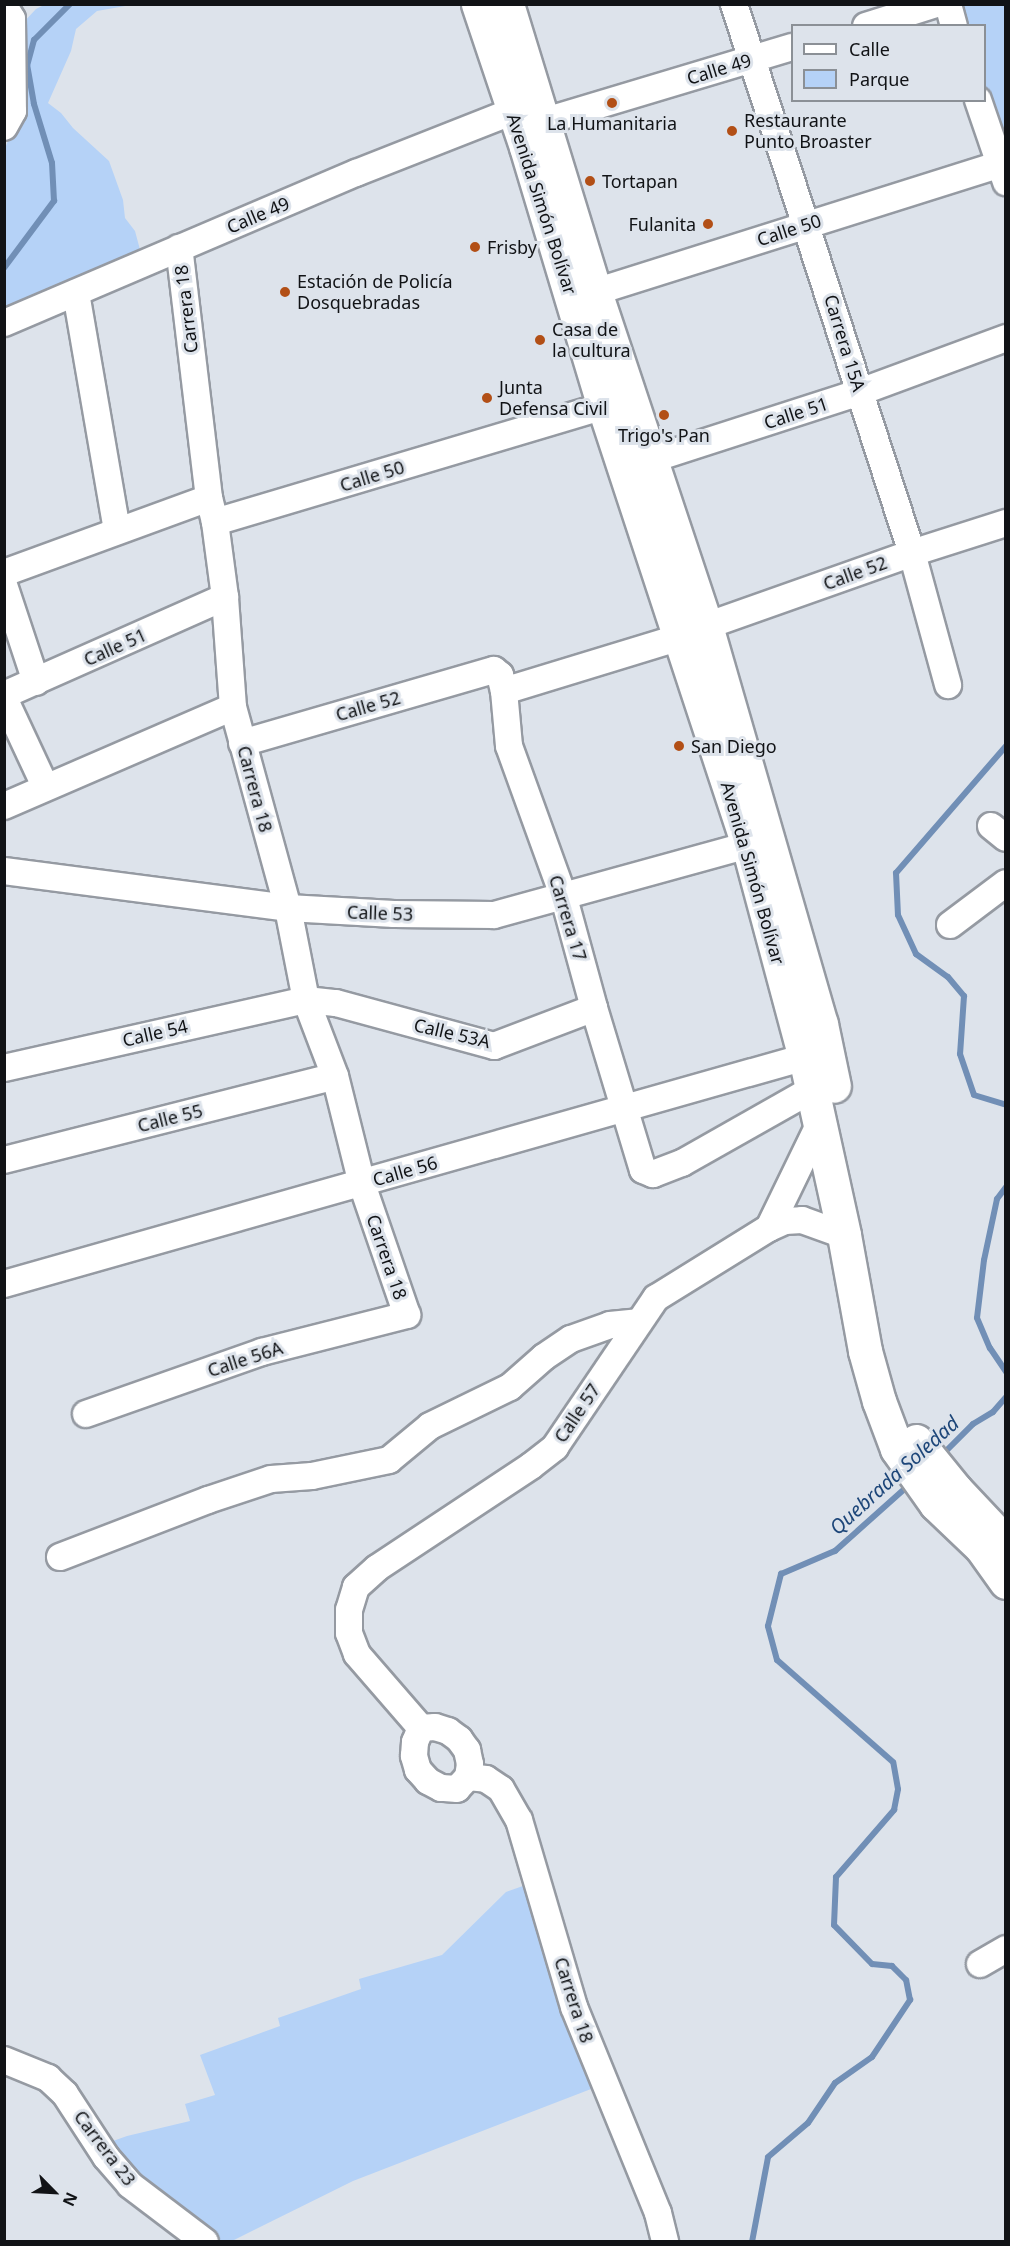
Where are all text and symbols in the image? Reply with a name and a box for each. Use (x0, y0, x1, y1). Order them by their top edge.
legend (791, 24, 986, 102)
text: Calle (849, 37, 890, 61)
street label: Calle 49 (684, 49, 754, 89)
text: Parque (849, 67, 909, 91)
marker: La Humanitaria (605, 96, 619, 110)
place label: Restaurante Punto Broaster (744, 110, 872, 152)
street label: Avenida Simón Bolívar (503, 111, 581, 297)
place label: La Humanitaria (547, 112, 677, 134)
marker: Restaurante Punto Broaster (725, 124, 739, 138)
place label: Tortapan (602, 170, 678, 192)
marker: Tortapan (583, 174, 597, 188)
street label: Calle 49 (223, 192, 293, 238)
street label: Calle 50 (754, 210, 824, 250)
place label: Fulanita (628, 213, 696, 235)
marker: Fulanita (701, 217, 715, 231)
place label: Frisby (487, 236, 537, 258)
marker: Frisby (468, 240, 482, 254)
street label: Carrera 18 (170, 264, 202, 354)
place label: Estación de Policía Dosquebradas (297, 271, 453, 314)
marker: Estación de Policía Dosquebradas (278, 285, 292, 299)
street label: Carrera 15A (820, 292, 870, 394)
place label: Casa de la cultura (552, 319, 631, 362)
marker: Casa de la cultura (533, 333, 547, 347)
place label: Junta Defensa Civil (499, 377, 608, 420)
marker: Junta Defensa Civil (480, 391, 494, 405)
street label: Calle 51 (761, 393, 831, 433)
marker: Trigo's Pan (657, 408, 671, 422)
place label: Trigo's Pan (618, 424, 710, 446)
street label: Calle 50 (337, 456, 407, 496)
street label: Calle 52 (820, 552, 890, 594)
street label: Calle 51 (80, 624, 150, 670)
street label: Calle 52 (333, 686, 403, 726)
place label: San Diego (691, 735, 777, 757)
marker: San Diego (672, 739, 686, 753)
street label: Carrera 18 (233, 743, 277, 835)
street label: Avenida Simón Bolívar (717, 779, 789, 967)
street label: Carrera 17 (545, 872, 591, 964)
street label: Calle 53 (347, 901, 413, 925)
street label: Calle 53A (412, 1014, 492, 1052)
street label: Calle 54 (120, 1015, 190, 1051)
street label: Calle 55 (135, 1100, 205, 1136)
street label: Calle 56 (370, 1151, 440, 1191)
street label: Carrera 18 (362, 1212, 412, 1302)
street label: Calle 56A (205, 1337, 285, 1381)
street label: Calle 57 (550, 1380, 604, 1446)
water label: Quebrada Soledad (824, 1411, 964, 1539)
street label: Carrera 18 (550, 1955, 598, 2045)
street label: Carrera 23 (70, 2106, 140, 2190)
north arrow (24, 2162, 84, 2222)
text: N (58, 2189, 83, 2210)

